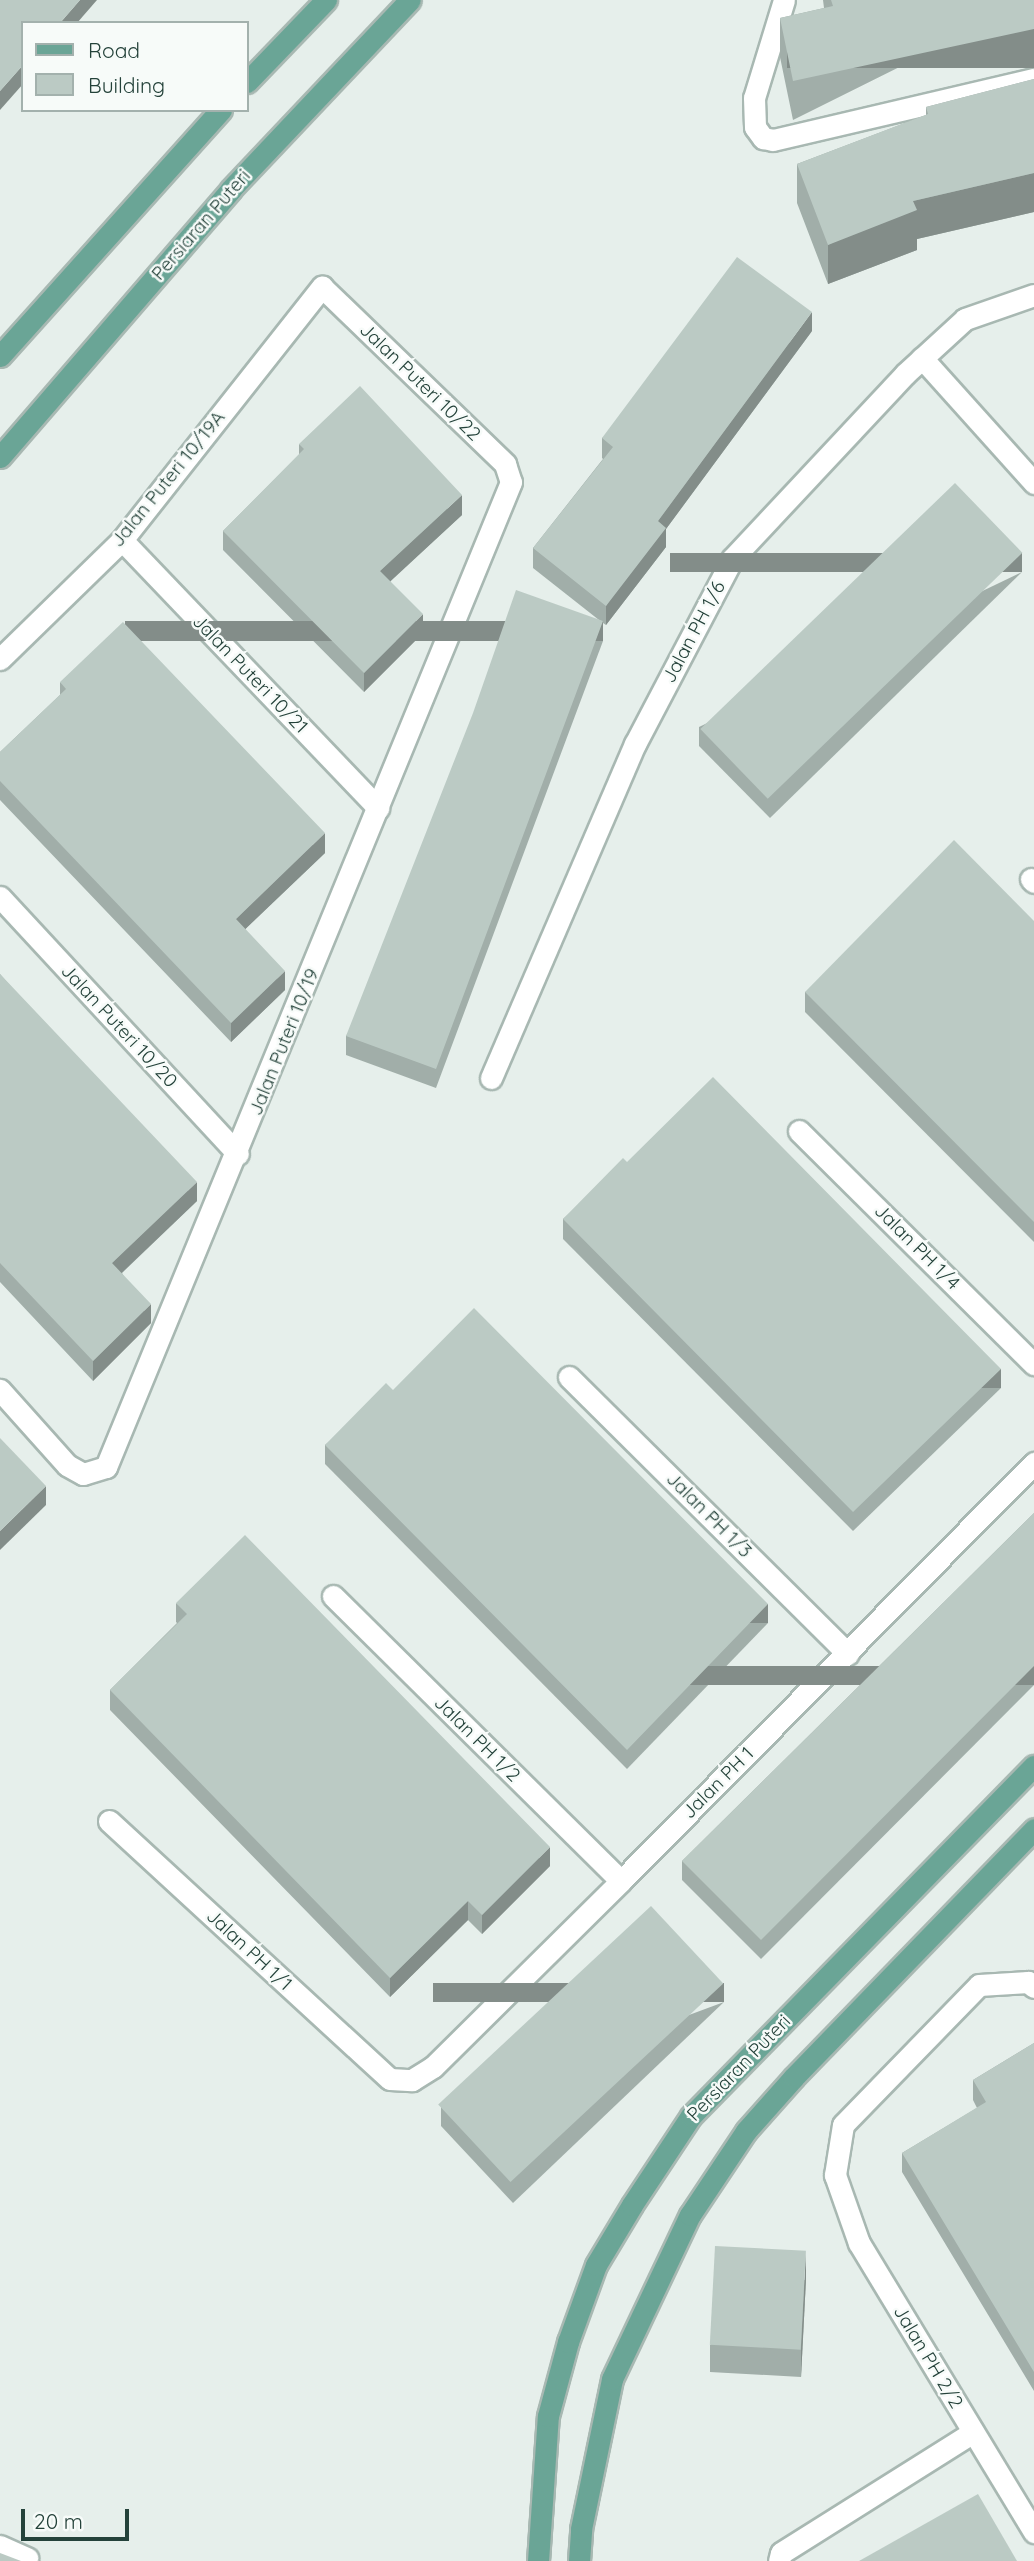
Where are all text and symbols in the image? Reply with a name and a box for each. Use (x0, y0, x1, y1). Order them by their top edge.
legend (21, 21, 248, 112)
text: Road (88, 37, 140, 63)
text: Building (88, 72, 165, 98)
street label: Persiaran Puteri (147, 165, 255, 285)
street label: Jalan Puteri 10/22 (355, 318, 485, 446)
street label: Jalan Puteri 10/19A (106, 406, 230, 552)
street label: Jalan PH 1/6 (658, 577, 730, 687)
street label: Jalan Puteri 10/21 (188, 610, 312, 738)
street label: Jalan Puteri 10/20 (56, 960, 182, 1092)
street label: Jalan Puteri 10/19 (244, 965, 324, 1119)
street label: Jalan PH 1/4 (869, 1199, 965, 1295)
street label: Jalan PH 1/3 (662, 1468, 756, 1562)
street label: Jalan PH 1/2 (429, 1691, 525, 1787)
street label: Jalan PH 1 (678, 1743, 758, 1823)
street label: Jalan PH 1/1 (202, 1905, 296, 1995)
street label: Persiaran Puteri (683, 2010, 795, 2126)
street label: Jalan PH 2/2 (888, 2302, 968, 2412)
scale bar (24, 2494, 133, 2538)
text: 20 m (34, 2508, 83, 2534)

